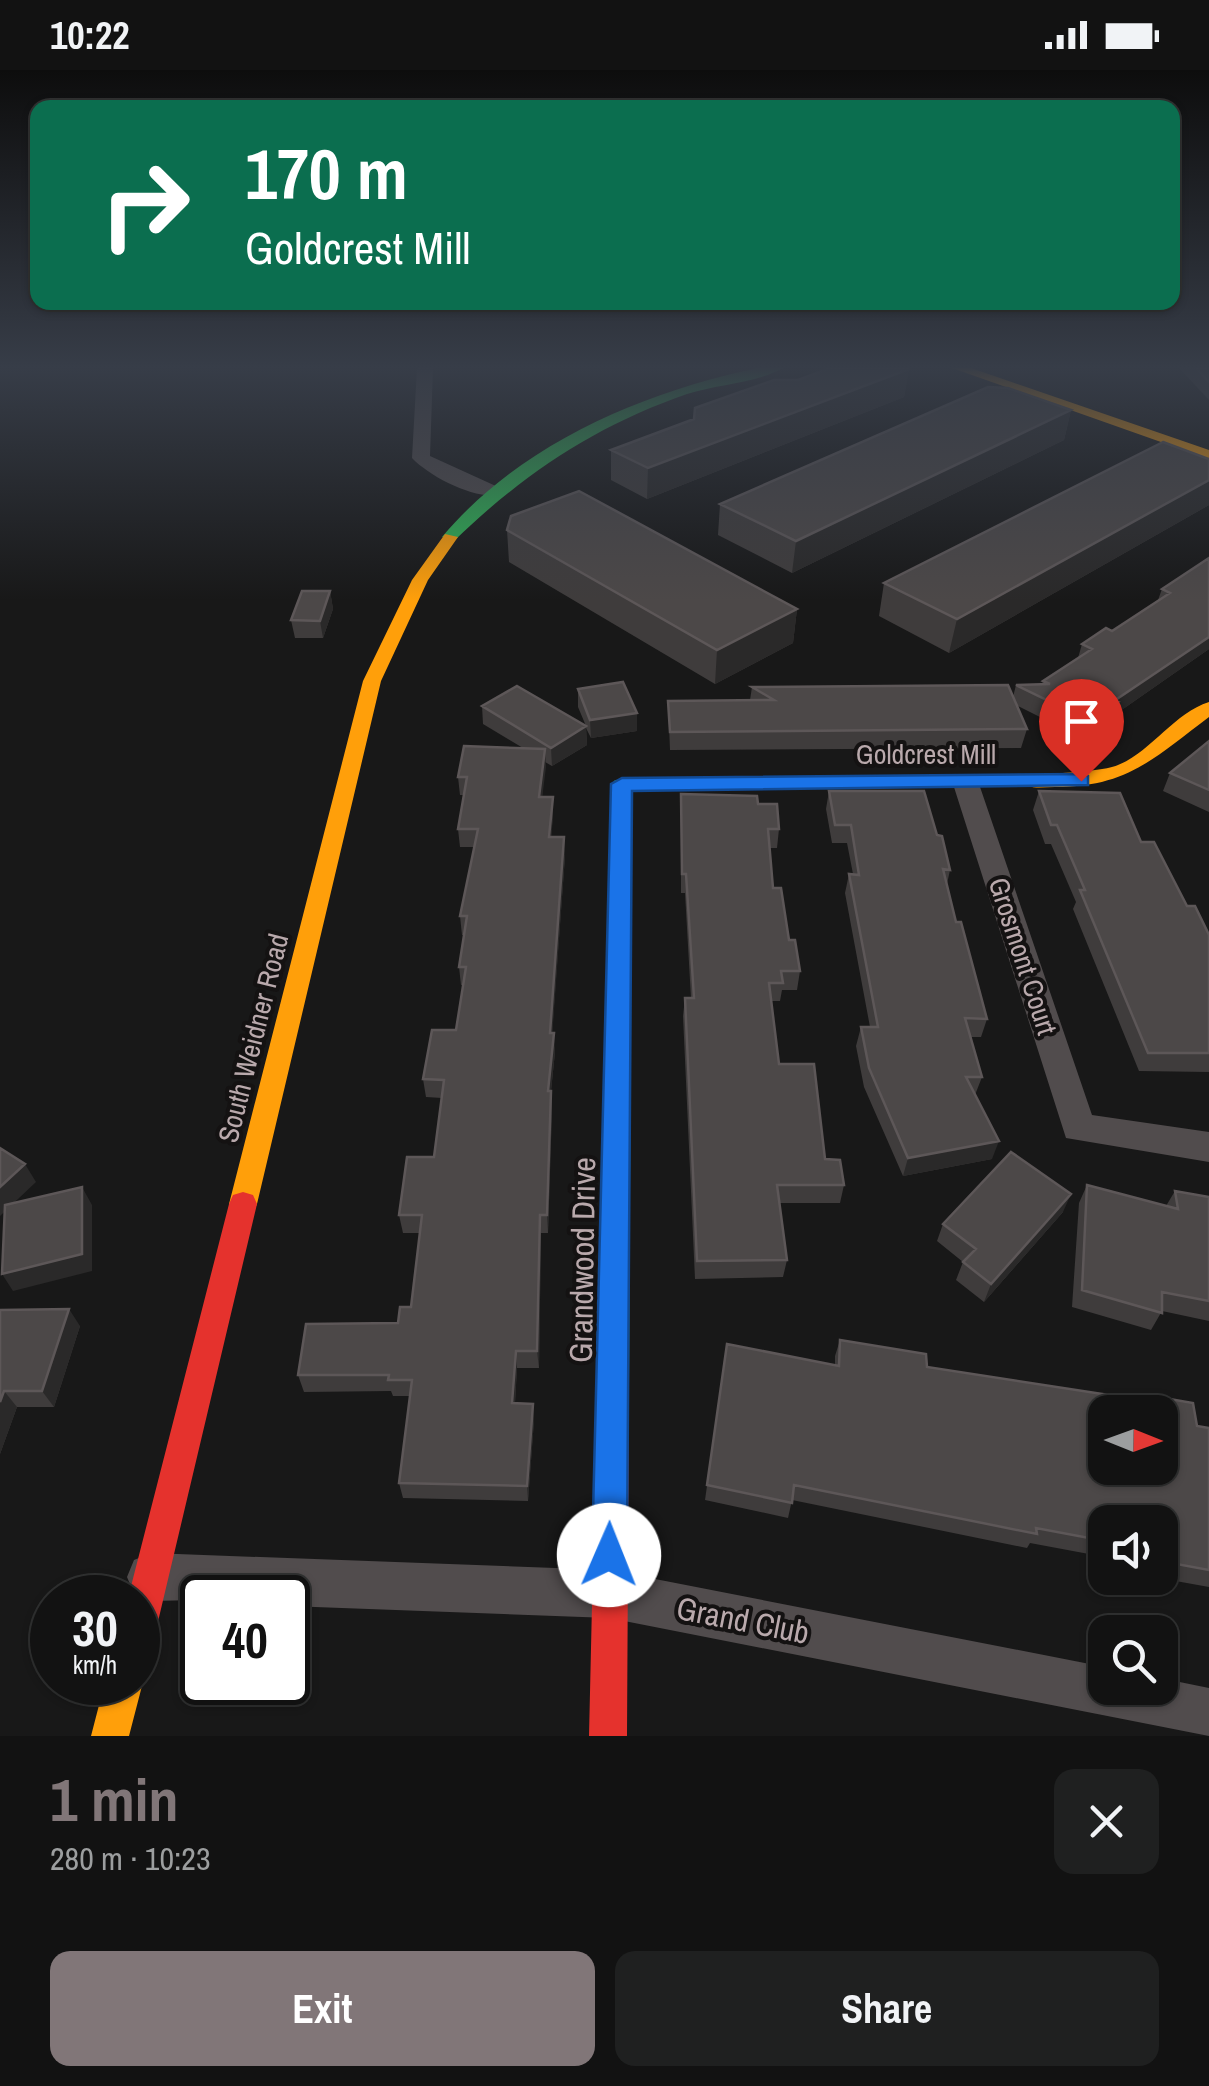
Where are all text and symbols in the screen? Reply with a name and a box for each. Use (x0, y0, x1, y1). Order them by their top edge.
text: 10:22 (50, 10, 130, 61)
text: 170 m (245, 127, 408, 221)
icon: right (80, 140, 210, 270)
text: Goldcrest Mill (245, 217, 471, 278)
pin (1039, 679, 1124, 782)
icon: arrive (1054, 694, 1109, 749)
street label: Goldcrest Mill (856, 735, 996, 773)
street label: Grosmont Court (980, 872, 1066, 1040)
street label: South Weidner Road (209, 930, 297, 1146)
street label: Grandwood Drive (559, 1157, 605, 1363)
north arrow (1088, 1395, 1178, 1485)
map controls (1088, 1395, 1178, 1705)
position arrow (557, 1503, 661, 1607)
button: sound (1088, 1505, 1178, 1595)
speed limit sign: 40 (180, 1575, 310, 1705)
street label: Grand Club (673, 1586, 813, 1654)
text: 30 (72, 1594, 118, 1662)
button: search (1088, 1615, 1178, 1705)
text: km/h (73, 1648, 117, 1682)
text: 1 min (50, 1759, 179, 1840)
button: close (1054, 1769, 1159, 1874)
text: 280 m · 10:23 (50, 1837, 210, 1880)
button: Exit (50, 1951, 595, 2066)
button: Share (615, 1951, 1159, 2066)

